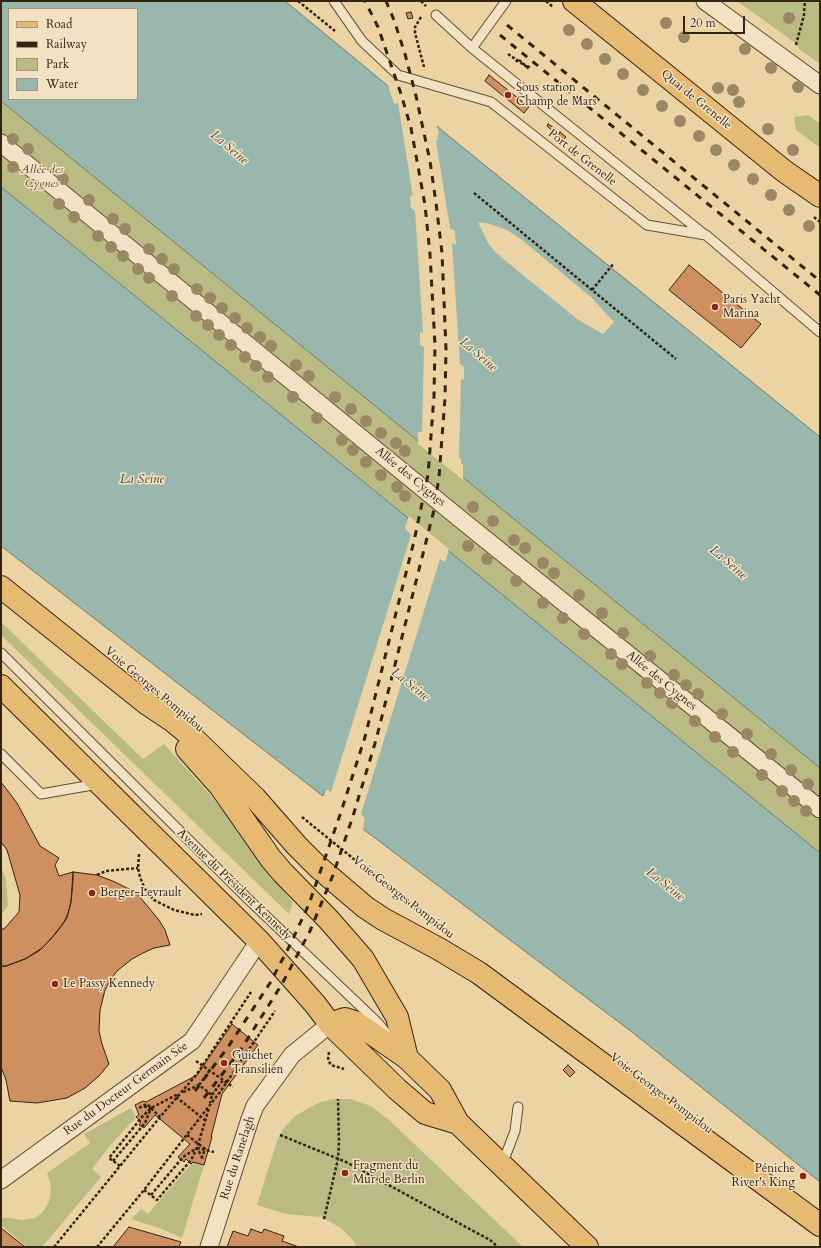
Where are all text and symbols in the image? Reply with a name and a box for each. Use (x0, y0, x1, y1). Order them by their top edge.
legend (8, 8, 138, 100)
scale bar (685, 8, 747, 34)
text: 20 m (690, 15, 716, 31)
text: Road (46, 16, 72, 32)
text: Railway (46, 36, 87, 52)
text: Park (46, 56, 69, 72)
street label: Quai de Grenelle (658, 67, 734, 133)
text: Water (46, 76, 78, 92)
place label: Sous station Champ de Mars (516, 81, 597, 109)
marker: Sous station Champ de Mars (503, 90, 513, 100)
street label: Port de Grenelle (545, 127, 619, 189)
water label: La Seine (207, 128, 251, 168)
park label: Allée des Cygnes (21, 163, 63, 191)
place label: Paris Yacht Marina (723, 293, 780, 321)
marker: Paris Yacht Marina (710, 302, 720, 312)
water label: La Seine (456, 335, 500, 375)
street label: Allée des Cygnes (372, 444, 448, 510)
water label: La Seine (120, 472, 164, 488)
water label: La Seine (706, 543, 750, 583)
street label: Voie Georges Pompidou (101, 644, 207, 736)
street label: Allée des Cygnes (623, 648, 699, 714)
water label: La Seine (388, 665, 432, 705)
street label: Avenue du Président Kennedy (173, 826, 295, 944)
street label: Voie Georges Pompidou (349, 854, 457, 942)
water label: La Seine (643, 865, 687, 905)
place label: Berger-Levrault (100, 886, 182, 900)
marker: Berger-Levrault (87, 888, 97, 898)
place label: Le Passy Kennedy (63, 977, 155, 991)
marker: Le Passy Kennedy (50, 979, 60, 989)
street label: Rue du Docteur Germain Sée (61, 1039, 191, 1139)
place label: Guichet Transilien (232, 1049, 283, 1077)
street label: Voie Georges Pompidou (607, 1050, 715, 1138)
marker: Guichet Transilien (219, 1058, 229, 1068)
street label: Rue du Ranelagh (218, 1114, 258, 1202)
place label: Fragment du Mur de Berlin (353, 1159, 425, 1187)
place label: Péniche River's King (732, 1162, 795, 1190)
marker: Fragment du Mur de Berlin (340, 1168, 350, 1178)
marker: Péniche River's King (798, 1171, 808, 1181)

